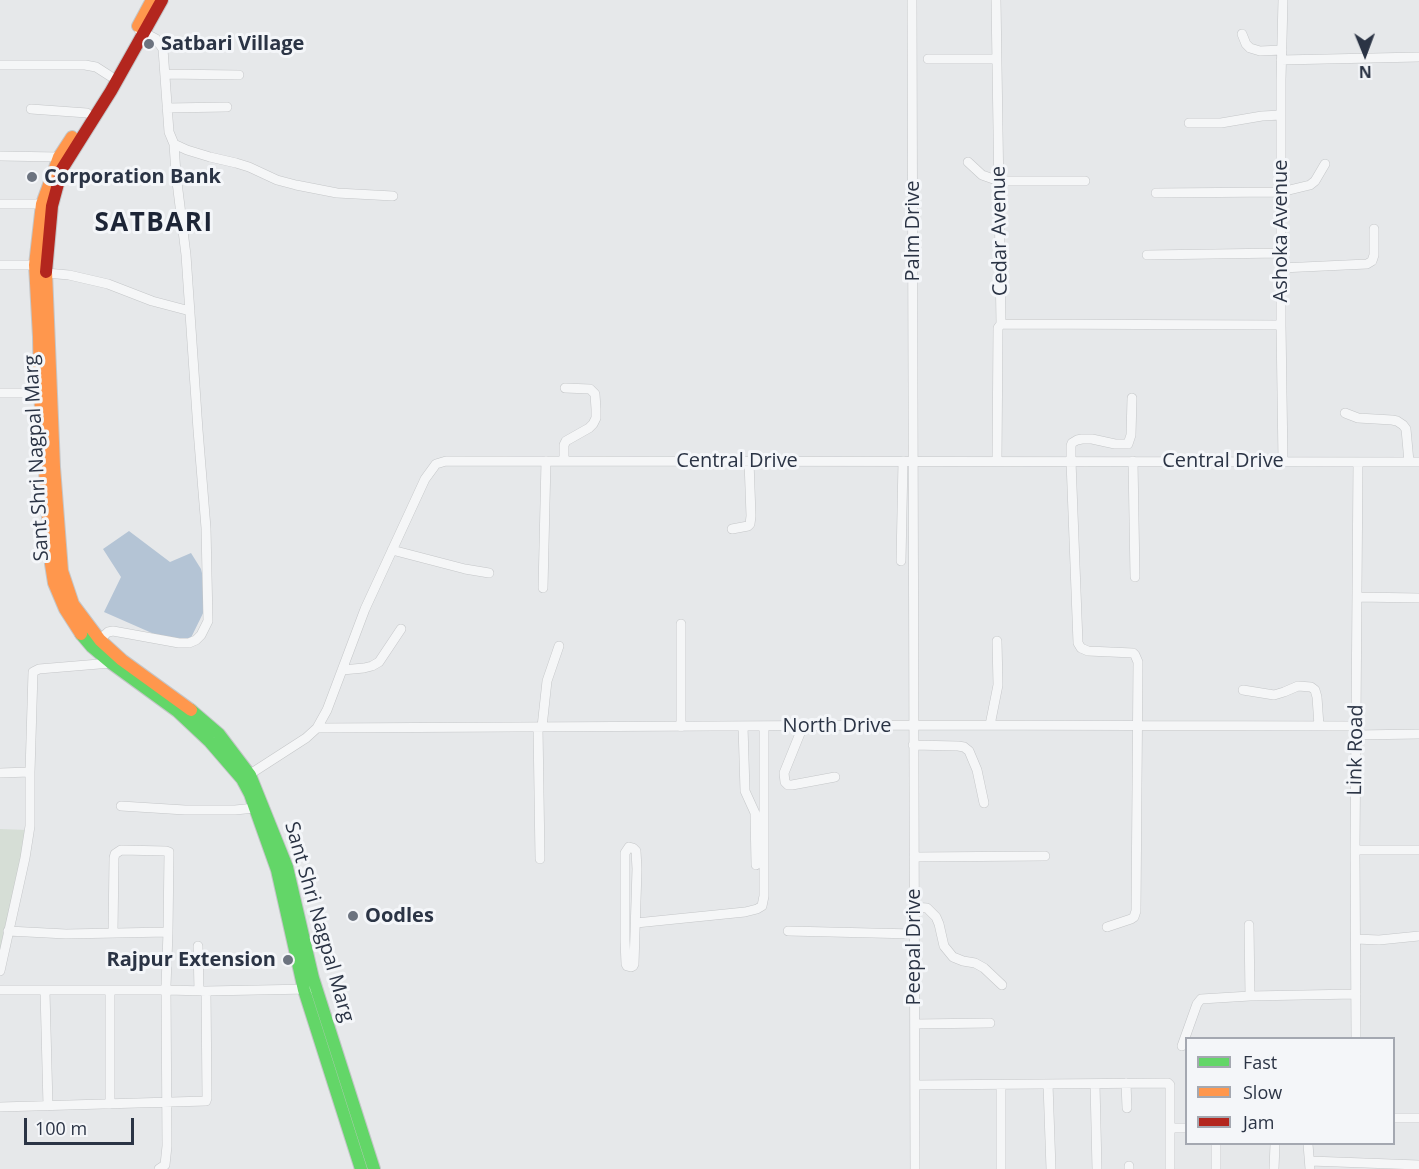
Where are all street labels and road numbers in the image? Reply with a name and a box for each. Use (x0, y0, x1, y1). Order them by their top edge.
street label: Ashoka Avenue (1269, 160, 1293, 302)
street label: Cedar Avenue (987, 166, 1013, 296)
street label: Palm Drive (901, 181, 925, 281)
street label: Sant Shri Nagpal Marg (20, 354, 54, 562)
street label: Central Drive (676, 449, 798, 473)
street label: Central Drive (1162, 449, 1284, 473)
street label: Link Road (1343, 704, 1369, 796)
street label: North Drive (783, 714, 891, 738)
street label: Sant Shri Nagpal Marg (279, 819, 359, 1025)
street label: Peepal Drive (902, 888, 926, 1006)

